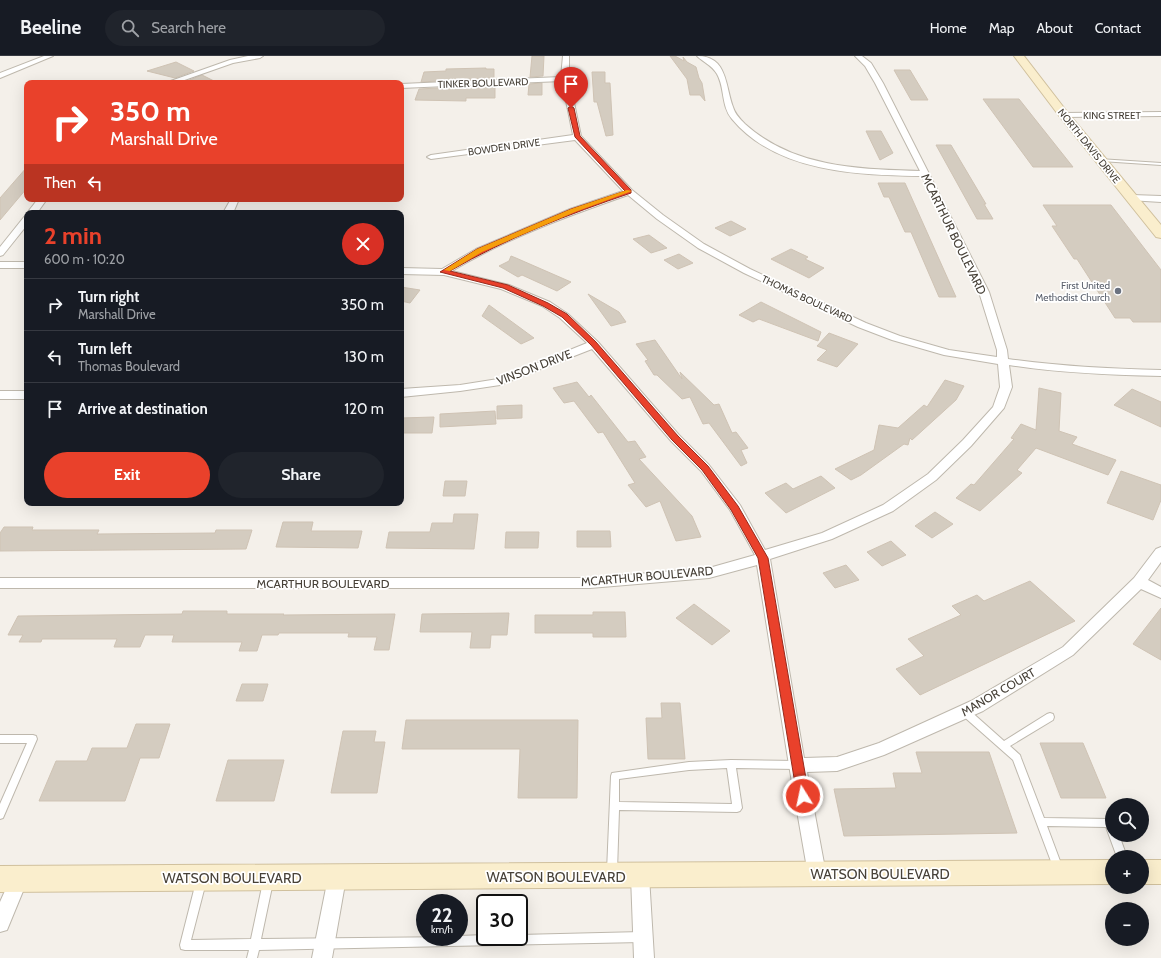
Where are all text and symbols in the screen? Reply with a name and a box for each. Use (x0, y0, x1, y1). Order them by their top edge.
search box (105, 10, 385, 46)
text: Beeline (20, 16, 81, 39)
icon: search (119, 17, 141, 39)
text: Search here (151, 19, 226, 37)
text: Home (930, 19, 967, 37)
text: Map (989, 19, 1014, 37)
text: About (1036, 19, 1073, 37)
text: Contact (1095, 19, 1141, 37)
pin (554, 67, 588, 108)
icon: arrive (560, 73, 582, 95)
street label: TINKER BOULEVARD (437, 75, 529, 91)
text: 350 m (110, 94, 191, 128)
icon: right (44, 96, 96, 148)
street label: NORTH DAVIS DRIVE (1055, 106, 1123, 186)
street label: KING STREET (1083, 109, 1142, 122)
text: Marshall Drive (110, 128, 218, 150)
street label: BOWDEN DRIVE (467, 135, 541, 158)
street label: MCARTHUR BOULEVARD (918, 171, 990, 297)
icon: left (84, 172, 106, 194)
text: Then (44, 174, 76, 192)
text: 2 min (44, 221, 102, 250)
button: close (342, 223, 384, 265)
text: 600 m · 10:20 (44, 251, 125, 267)
street label: THOMAS BOULEVARD (759, 272, 855, 326)
place label: First United Methodist Church (1035, 279, 1110, 304)
marker: First United Methodist Church (1113, 286, 1123, 296)
text: Turn right (78, 288, 139, 306)
icon: right (44, 294, 66, 316)
text: 350 m (341, 296, 384, 314)
text: Marshall Drive (78, 306, 156, 322)
text: Turn left (78, 340, 132, 358)
icon: left (44, 346, 66, 368)
street label: VINSON DRIVE (494, 346, 574, 388)
text: 130 m (344, 348, 384, 366)
text: Thomas Boulevard (78, 358, 180, 374)
icon: arrive (44, 398, 66, 420)
text: Arrive at destination (78, 400, 208, 418)
text: 120 m (344, 400, 384, 418)
button: Exit (44, 452, 210, 498)
button: Share (218, 452, 384, 498)
street label: MCARTHUR BOULEVARD (580, 563, 714, 589)
street label: MCARTHUR BOULEVARD (257, 576, 390, 591)
street label: MANOR COURT (958, 664, 1038, 719)
position arrow (782, 775, 824, 817)
map controls (1105, 798, 1149, 946)
button: search (1105, 798, 1149, 842)
button: + (1105, 850, 1149, 894)
street label: WATSON BOULEVARD (810, 865, 950, 883)
street label: WATSON BOULEVARD (486, 868, 626, 886)
street label: WATSON BOULEVARD (162, 869, 302, 887)
speed limit sign: 30 (476, 894, 528, 946)
button: − (1105, 902, 1149, 946)
text: 22 (431, 903, 453, 927)
text: km/h (431, 923, 453, 936)

